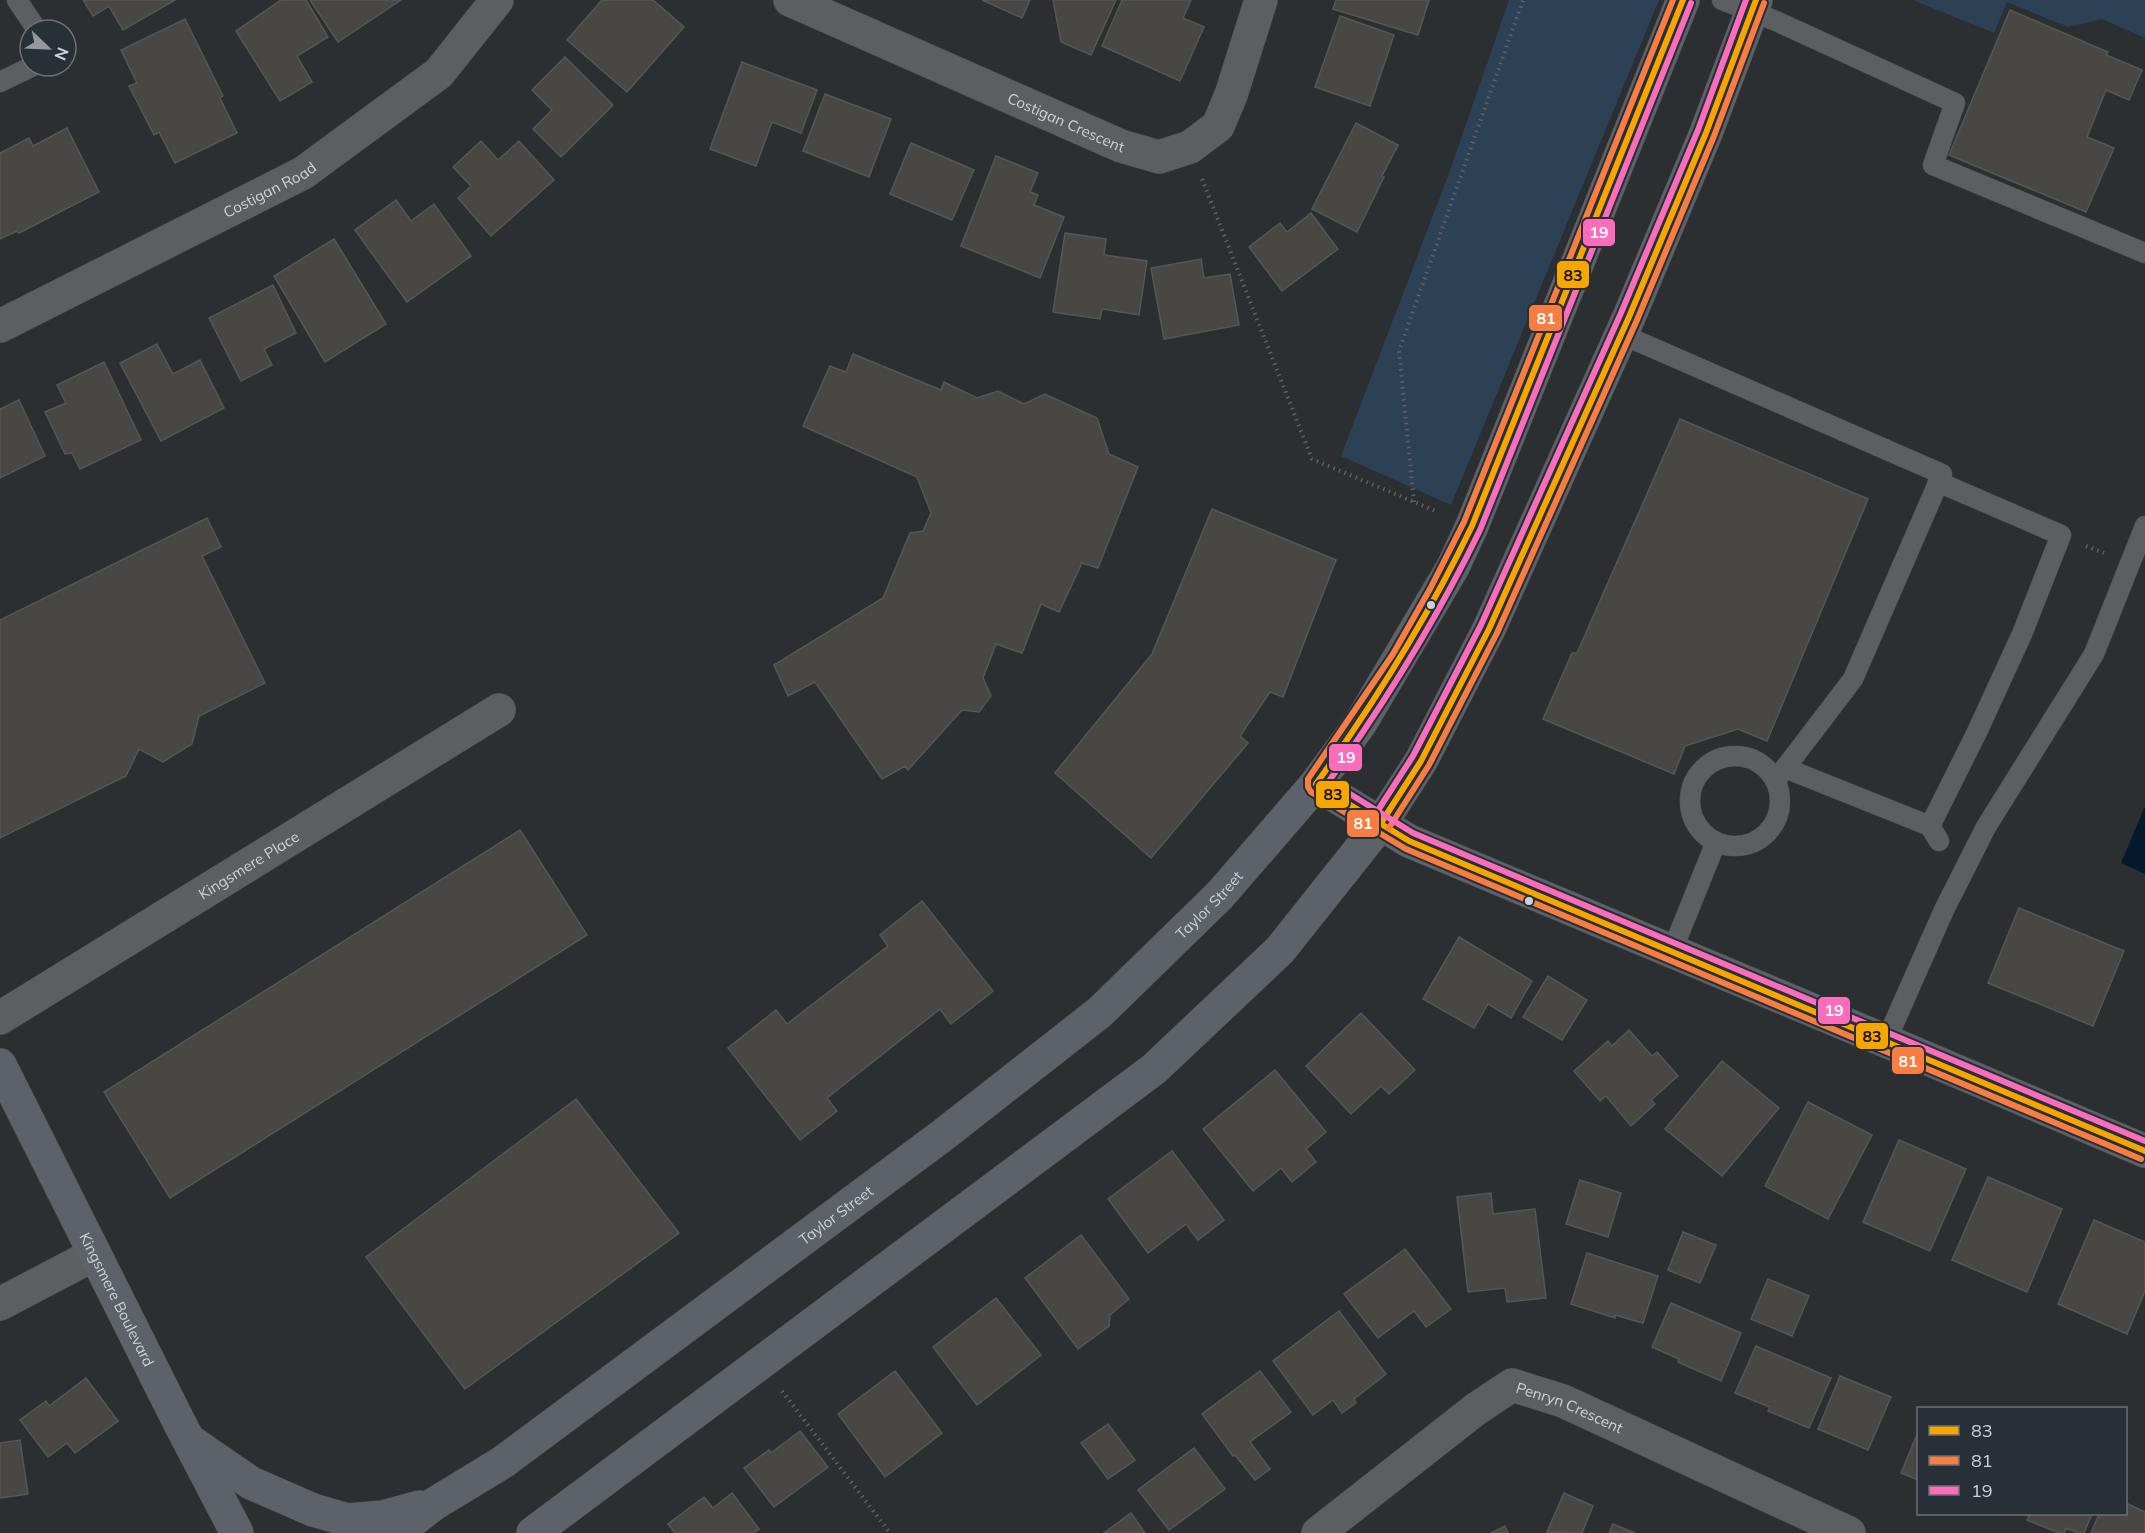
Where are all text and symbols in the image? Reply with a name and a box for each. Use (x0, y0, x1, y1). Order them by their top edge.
north arrow (18, 18, 78, 78)
text: N (50, 44, 73, 63)
street label: Costigan Crescent (1005, 88, 1127, 156)
street label: Costigan Road (220, 157, 320, 221)
line badge: 19 (1582, 218, 1616, 247)
text: 19 (1589, 222, 1609, 242)
line badge: 83 (1556, 260, 1590, 289)
text: 83 (1563, 265, 1583, 285)
line badge: 81 (1528, 304, 1563, 332)
text: 81 (1536, 308, 1556, 328)
unlabelled marker (1425, 599, 1437, 611)
line badge: 19 (1328, 743, 1363, 772)
text: 19 (1336, 747, 1356, 767)
line badge: 83 (1315, 780, 1350, 809)
text: 83 (1323, 784, 1343, 804)
line badge: 81 (1346, 809, 1380, 838)
text: 81 (1353, 813, 1373, 833)
street label: Kingsmere Place (195, 826, 302, 903)
street label: Taylor Street (1171, 867, 1246, 943)
unlabelled marker (1523, 895, 1535, 907)
line badge: 19 (1817, 996, 1851, 1025)
text: 19 (1824, 1000, 1844, 1020)
line badge: 83 (1855, 1022, 1889, 1050)
text: 83 (1862, 1026, 1882, 1046)
line badge: 81 (1891, 1046, 1925, 1075)
text: 81 (1898, 1051, 1918, 1071)
street label: Taylor Street (795, 1181, 877, 1249)
street label: Kingsmere Boulevard (76, 1229, 159, 1369)
street label: Penryn Crescent (1514, 1377, 1626, 1437)
legend (1917, 1407, 2127, 1515)
text: 83 (1971, 1419, 1993, 1442)
text: 81 (1971, 1449, 1993, 1472)
text: 19 (1971, 1479, 1993, 1502)

